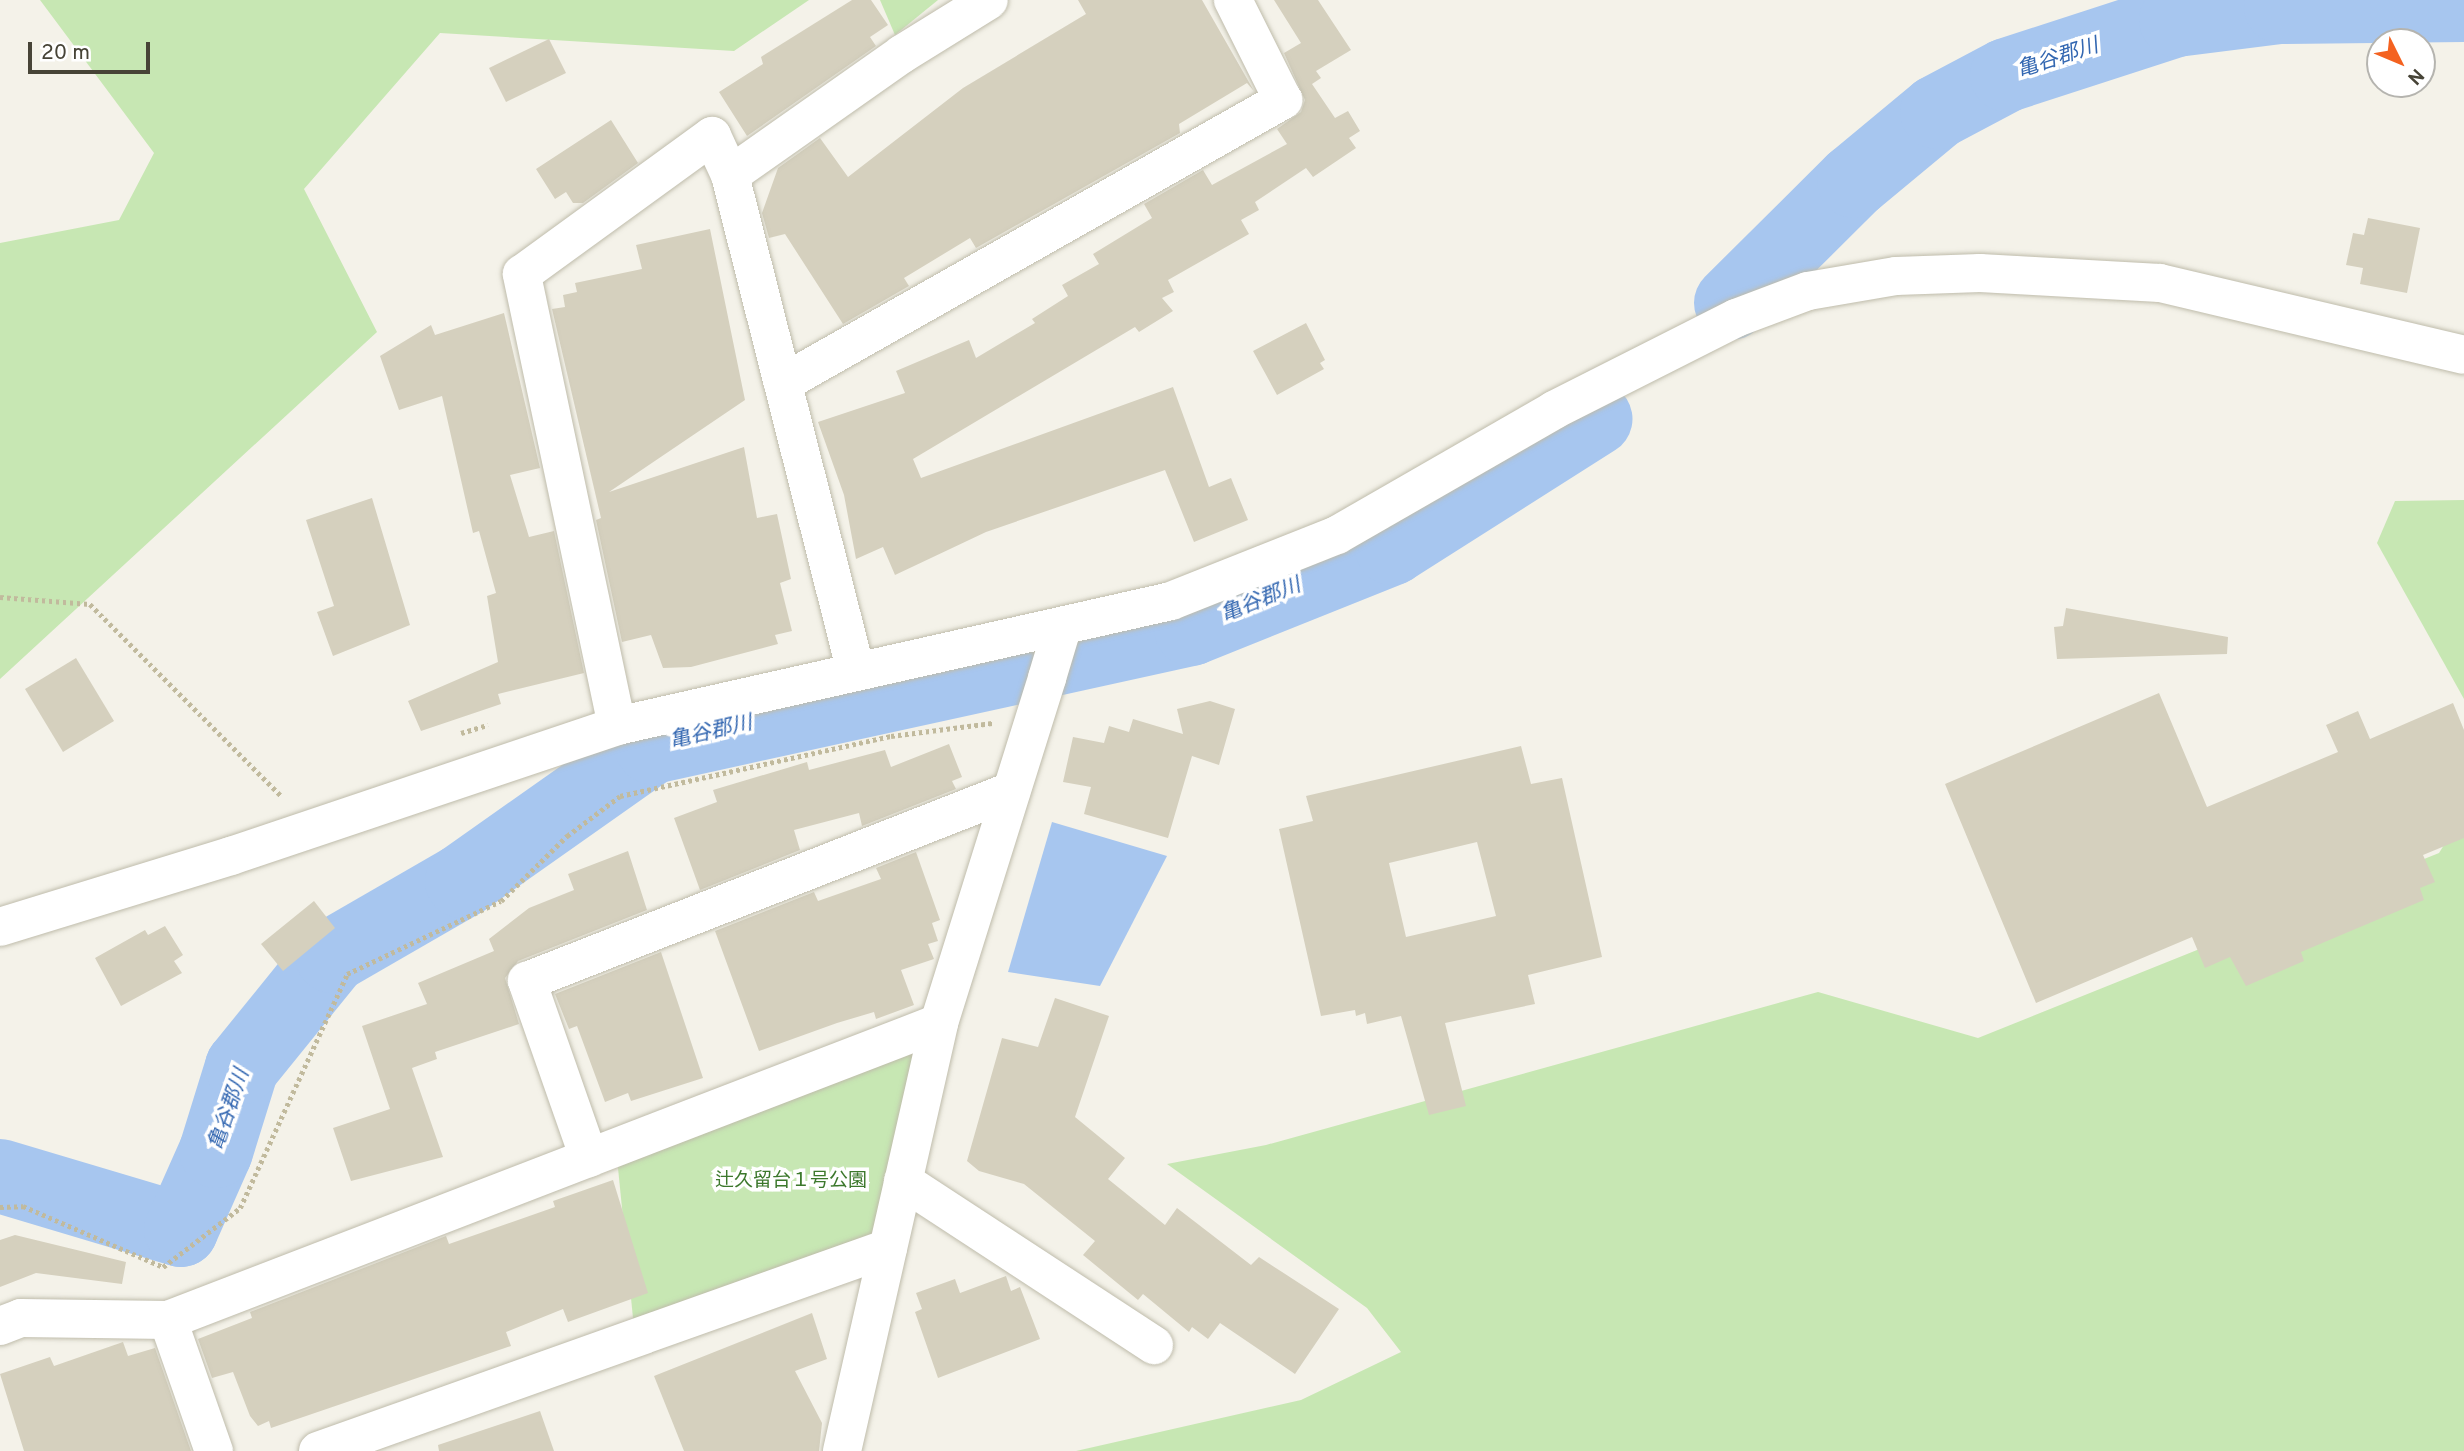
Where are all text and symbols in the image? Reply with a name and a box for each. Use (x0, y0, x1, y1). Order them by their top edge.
scale bar (32, 28, 154, 72)
north arrow (2366, 28, 2436, 98)
water label: 亀谷郡川 (2014, 34, 2102, 84)
text: 20 m (41, 40, 90, 67)
text: N (2401, 63, 2428, 89)
water label: 亀谷郡川 (1217, 574, 1305, 628)
water label: 亀谷郡川 (667, 711, 755, 755)
water label: 亀谷郡川 (204, 1066, 256, 1154)
park label: 辻久留台１号公園 (715, 1171, 867, 1193)

